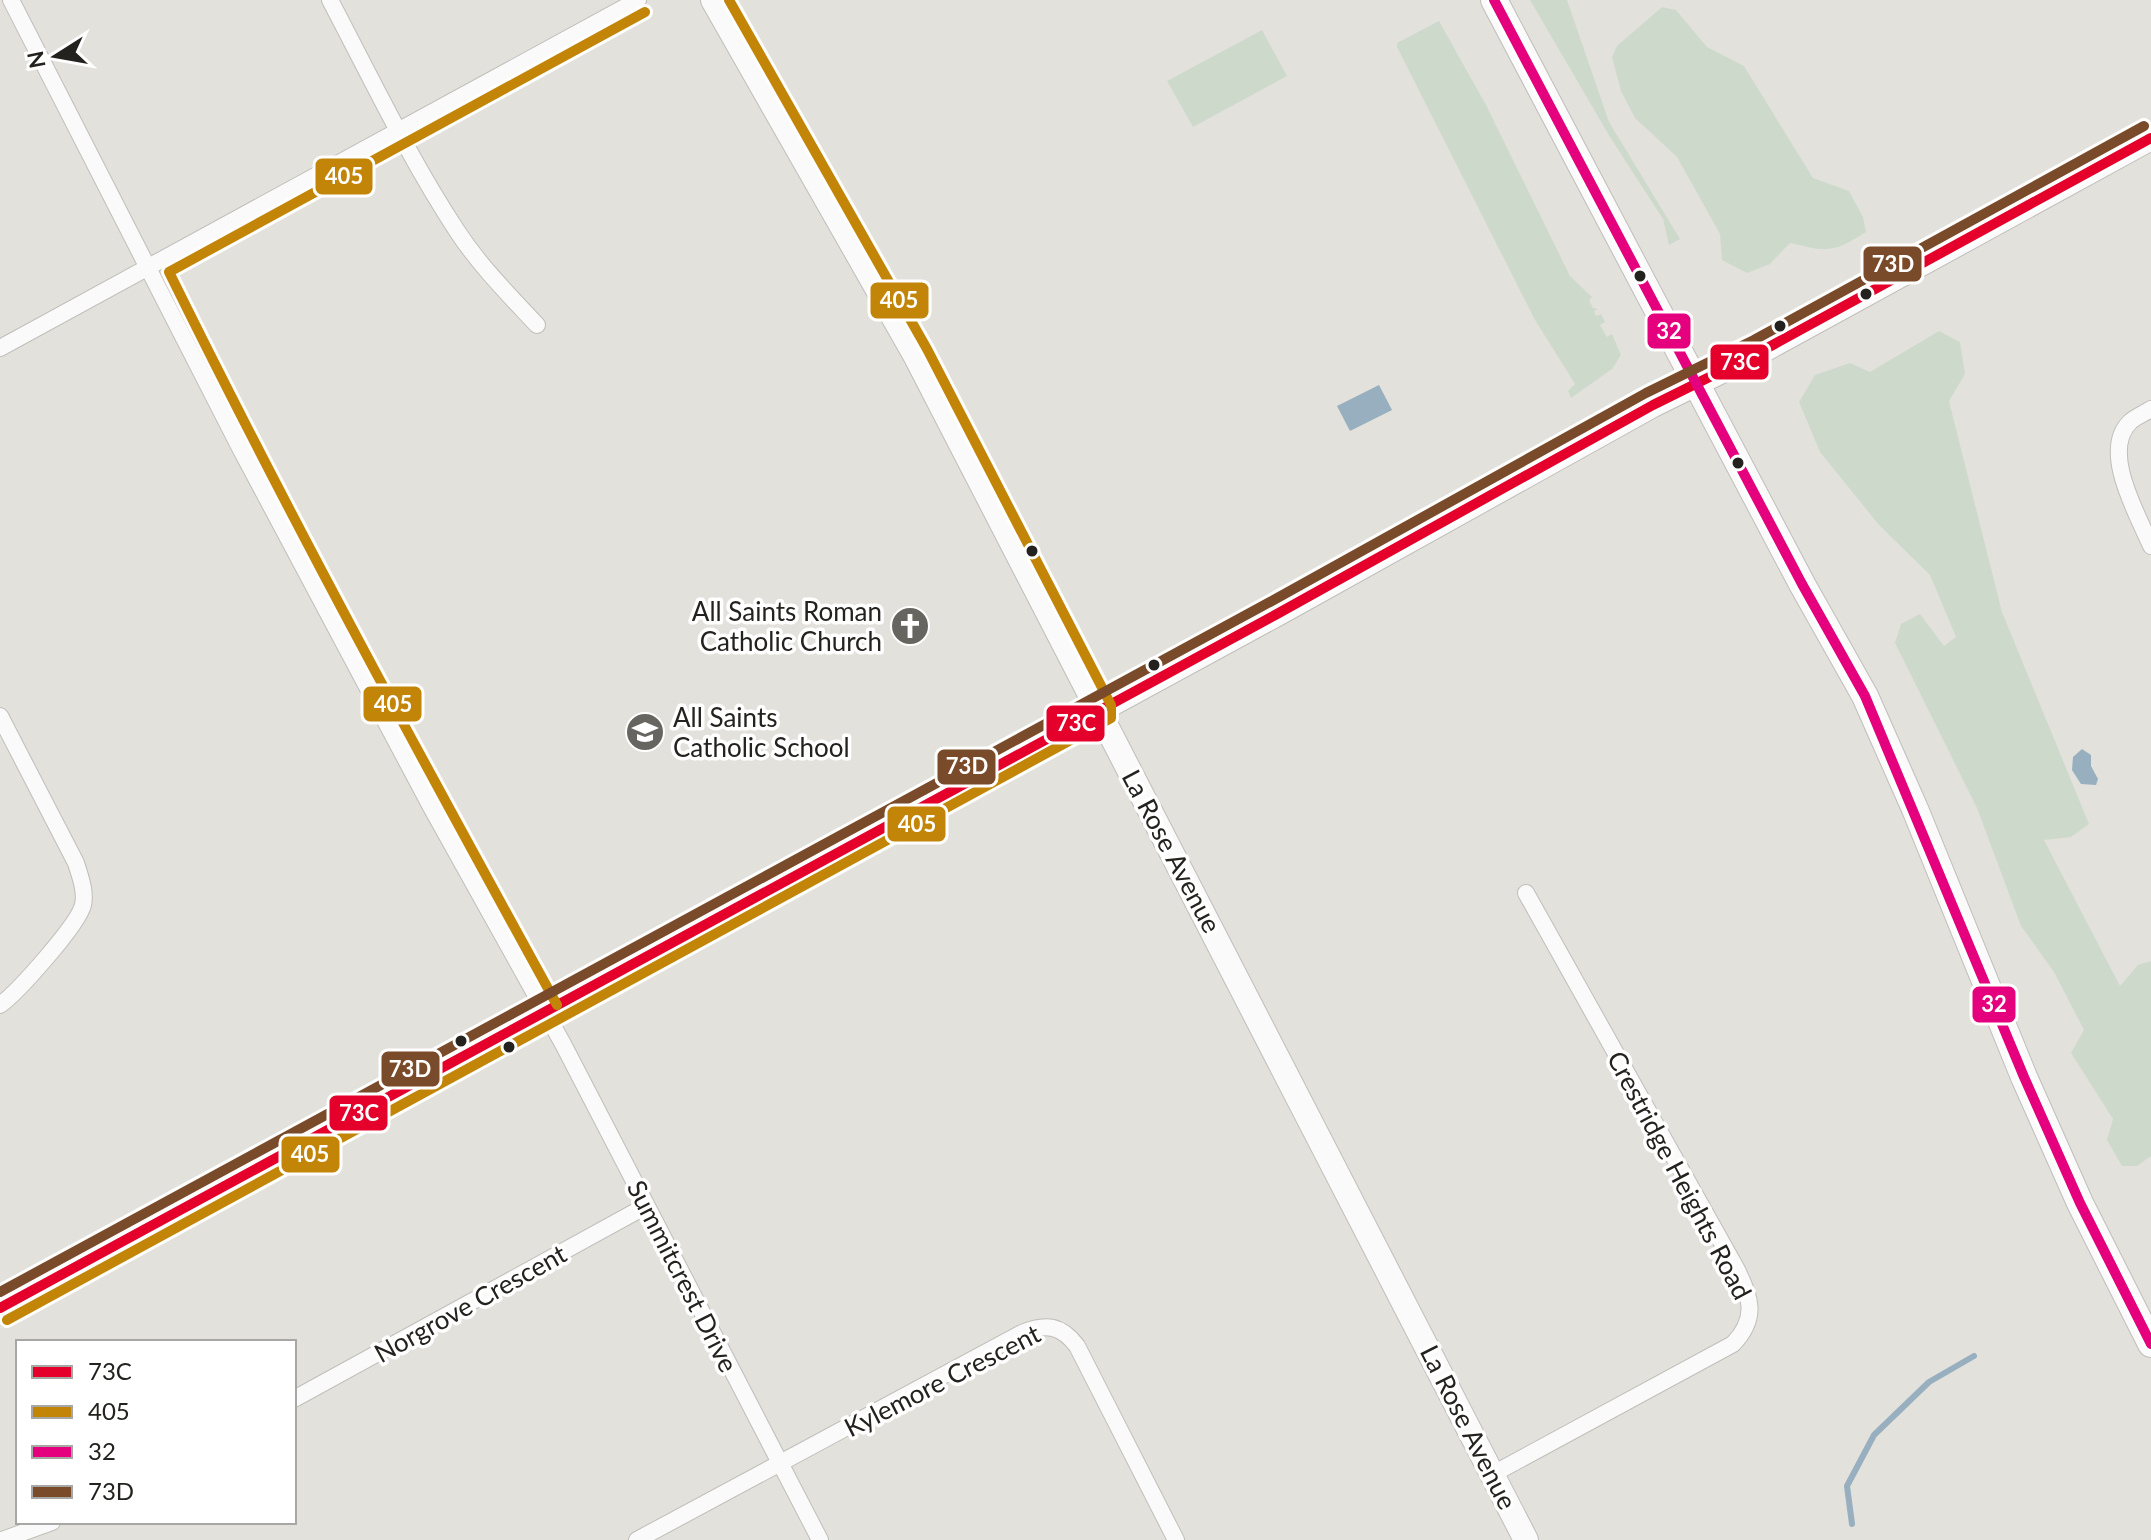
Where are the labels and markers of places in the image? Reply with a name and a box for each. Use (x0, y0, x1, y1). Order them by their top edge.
unlabelled marker (1632, 268, 1648, 284)
unlabelled marker (1858, 286, 1874, 302)
unlabelled marker (1772, 318, 1788, 334)
unlabelled marker (1730, 455, 1746, 471)
unlabelled marker (1024, 543, 1040, 559)
place label: All Saints Roman Catholic Church (692, 595, 882, 657)
church icon: All Saints Roman Catholic Church (889, 605, 931, 647)
unlabelled marker (1146, 657, 1162, 673)
place label: All Saints Catholic School (673, 701, 850, 763)
school or university icon: All Saints Catholic School (624, 711, 666, 753)
unlabelled marker (453, 1033, 469, 1049)
unlabelled marker (501, 1039, 517, 1055)

